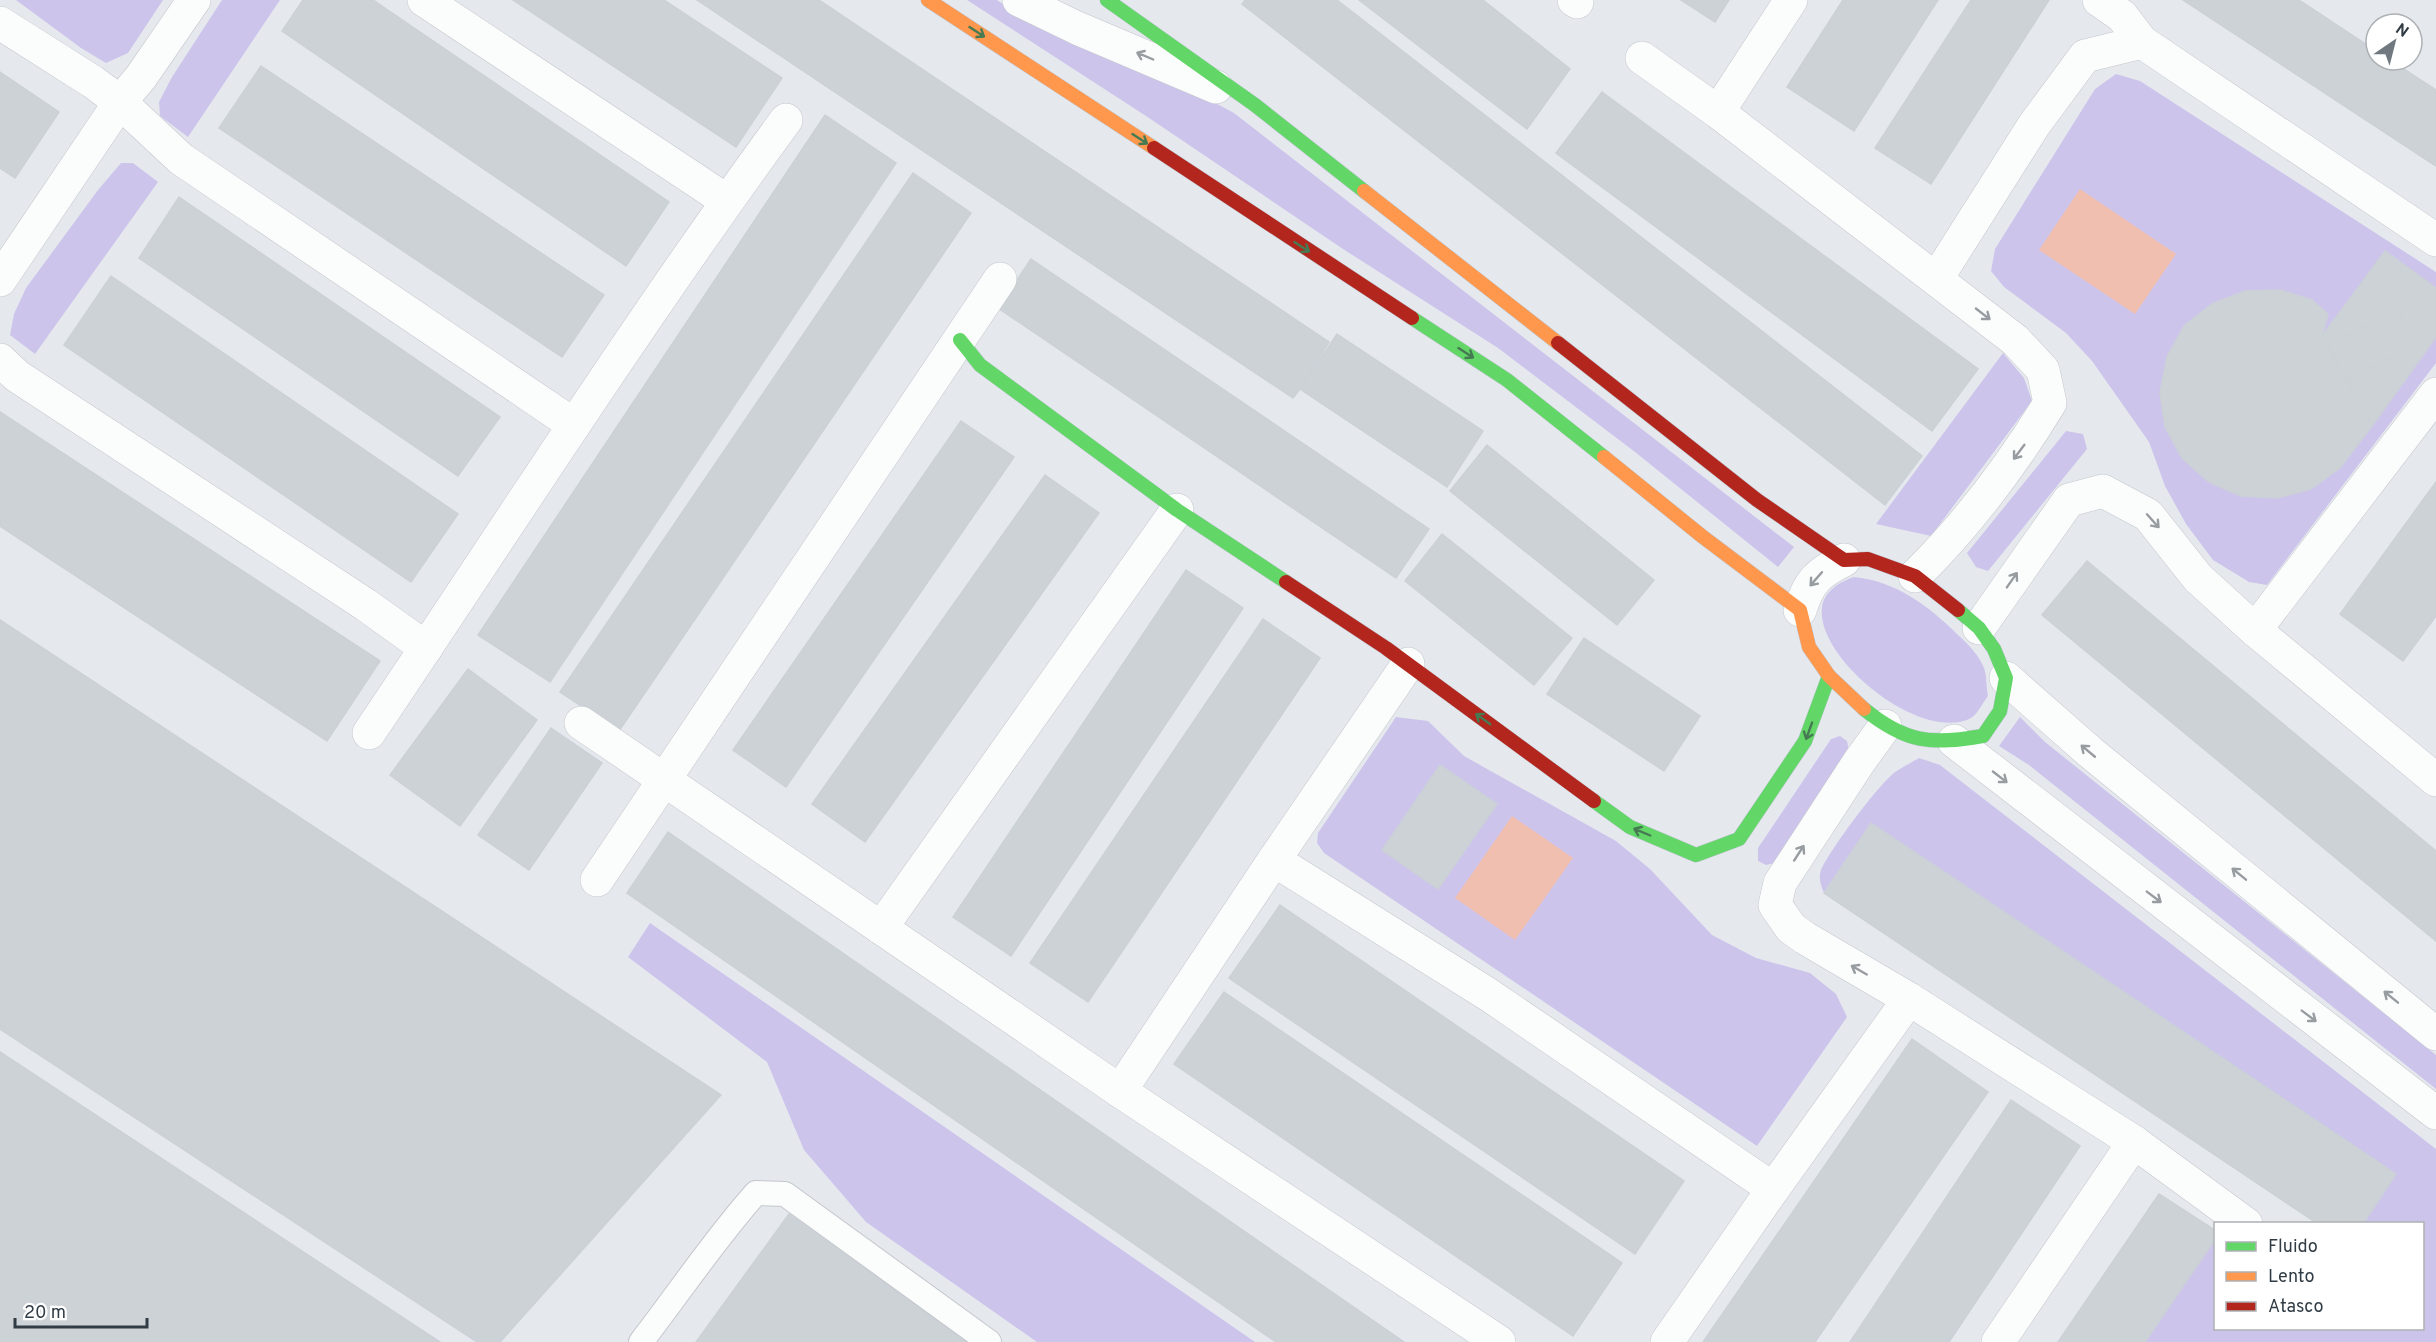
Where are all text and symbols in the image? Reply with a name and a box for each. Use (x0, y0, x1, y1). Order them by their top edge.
north arrow (2364, 12, 2424, 72)
text: N (2391, 20, 2412, 43)
one-way arrow (968, 26, 985, 38)
one-way arrow (1136, 50, 1154, 61)
one-way arrow (1131, 133, 1148, 146)
one-way arrow (1294, 241, 1310, 253)
one-way arrow (1975, 308, 1991, 321)
one-way arrow (1457, 348, 1474, 360)
one-way arrow (2012, 443, 2025, 459)
one-way arrow (2145, 513, 2159, 529)
one-way arrow (1809, 572, 1823, 587)
one-way arrow (2006, 573, 2018, 589)
one-way arrow (1476, 713, 1492, 725)
one-way arrow (1802, 721, 1813, 740)
one-way arrow (2081, 744, 2096, 758)
one-way arrow (1992, 771, 2008, 784)
one-way arrow (1633, 826, 1652, 837)
one-way arrow (1794, 845, 1806, 862)
one-way arrow (2232, 868, 2248, 881)
one-way arrow (2146, 890, 2162, 903)
one-way arrow (1851, 963, 1868, 975)
one-way arrow (2383, 991, 2399, 1004)
one-way arrow (2300, 1009, 2316, 1022)
legend (2214, 1222, 2424, 1330)
text: Fluido (2268, 1236, 2318, 1259)
text: Lento (2268, 1266, 2314, 1289)
scale bar (15, 1291, 147, 1329)
text: Atasco (2268, 1296, 2324, 1319)
text: 20 m (24, 1302, 66, 1325)

